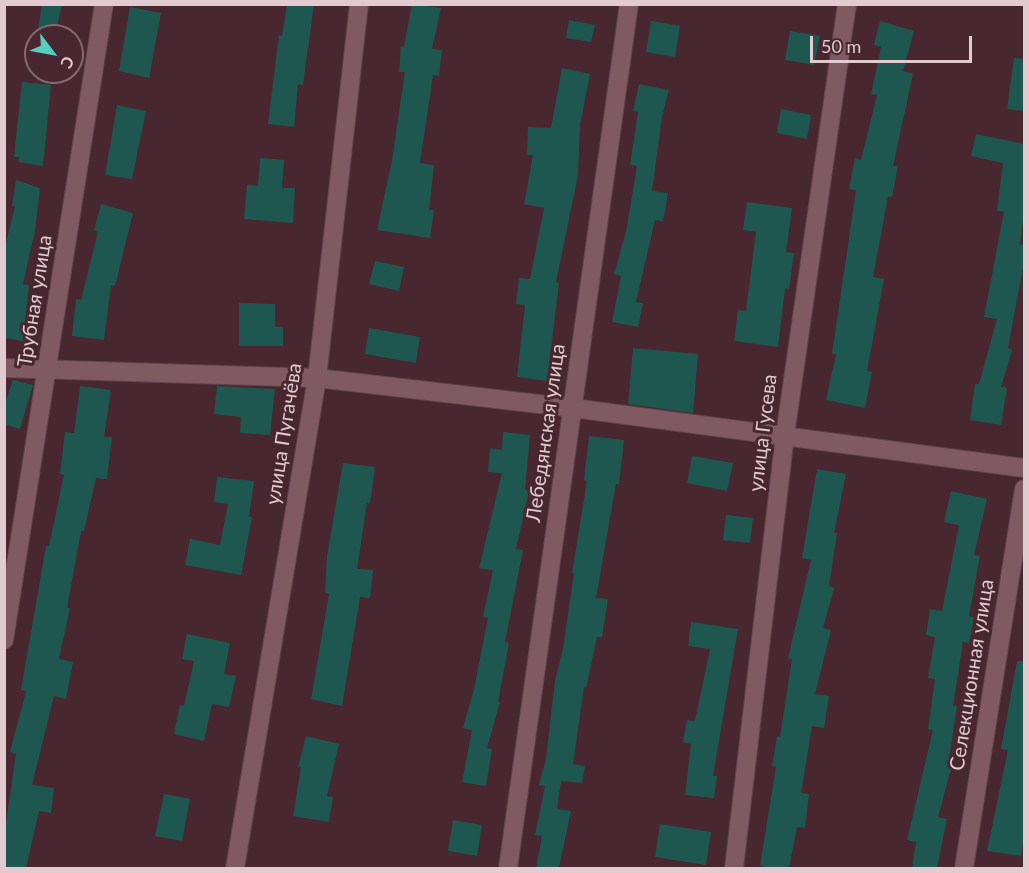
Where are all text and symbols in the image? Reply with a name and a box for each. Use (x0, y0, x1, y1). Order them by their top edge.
north arrow (24, 24, 84, 84)
scale bar (813, 24, 975, 62)
text: 50 m (821, 35, 861, 57)
text: С (57, 53, 79, 72)
street label: Трубная улица (13, 233, 57, 369)
street label: Лебедянская улица (522, 342, 570, 524)
street label: улица Пугачёва (261, 361, 307, 507)
street label: улица Гусева (744, 373, 782, 493)
street label: Селекционная улица (945, 578, 999, 772)

